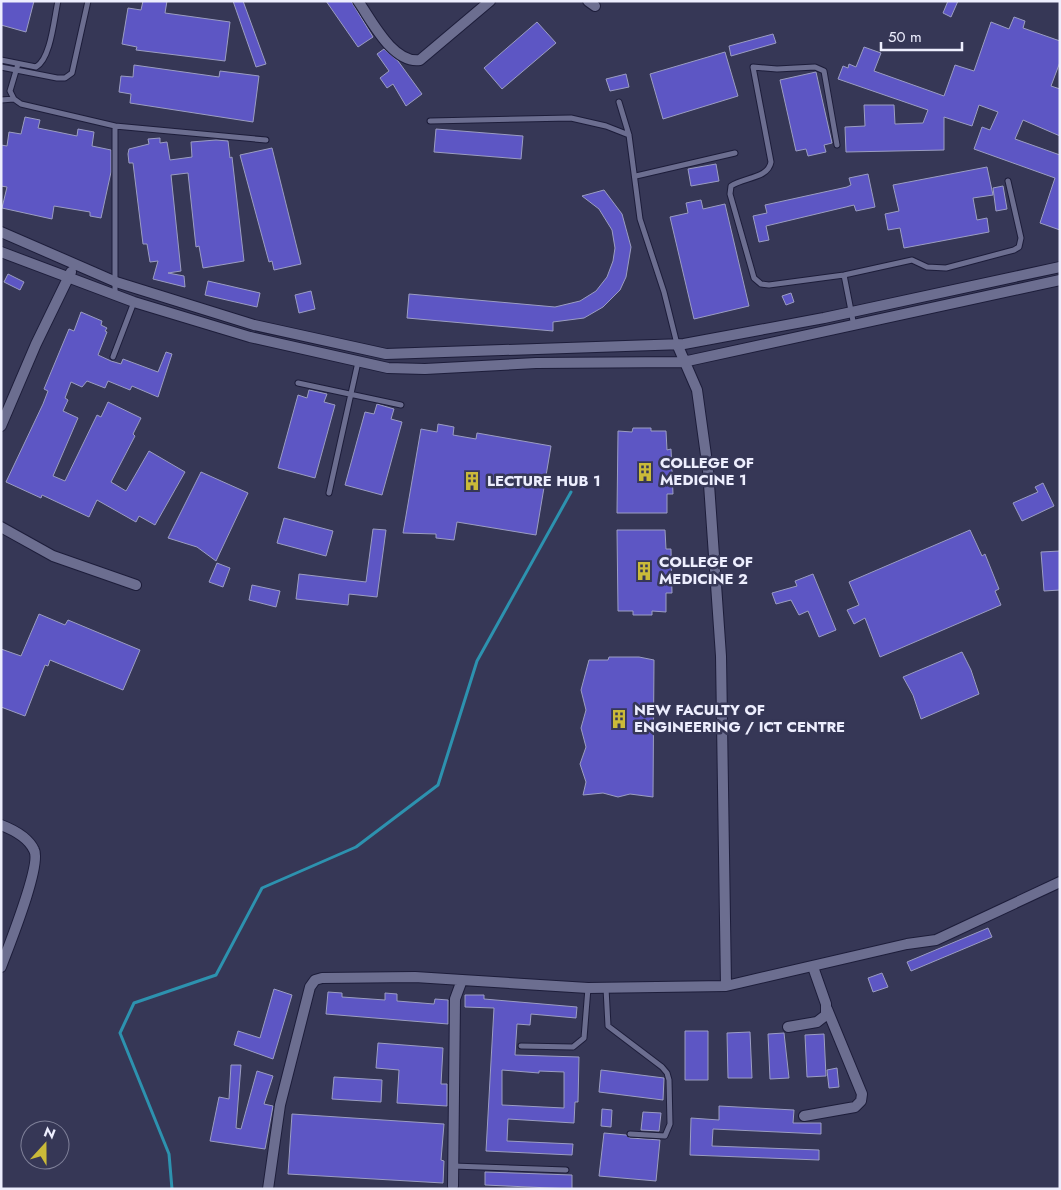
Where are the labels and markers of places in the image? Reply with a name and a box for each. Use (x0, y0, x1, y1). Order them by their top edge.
place label: COLLEGE OF MEDICINE 1 (660, 452, 754, 491)
building icon: COLLEGE OF MEDICINE 1 (634, 461, 656, 483)
building icon: LECTURE HUB 1 (461, 470, 483, 492)
place label: LECTURE HUB 1 (487, 470, 601, 492)
place label: COLLEGE OF MEDICINE 2 (659, 551, 753, 590)
building icon: COLLEGE OF MEDICINE 2 (633, 560, 655, 582)
place label: NEW FACULTY OF ENGINEERING / ICT CENTRE (634, 699, 845, 738)
building icon: NEW FACULTY OF ENGINEERING / ICT CENTRE (608, 708, 630, 730)

